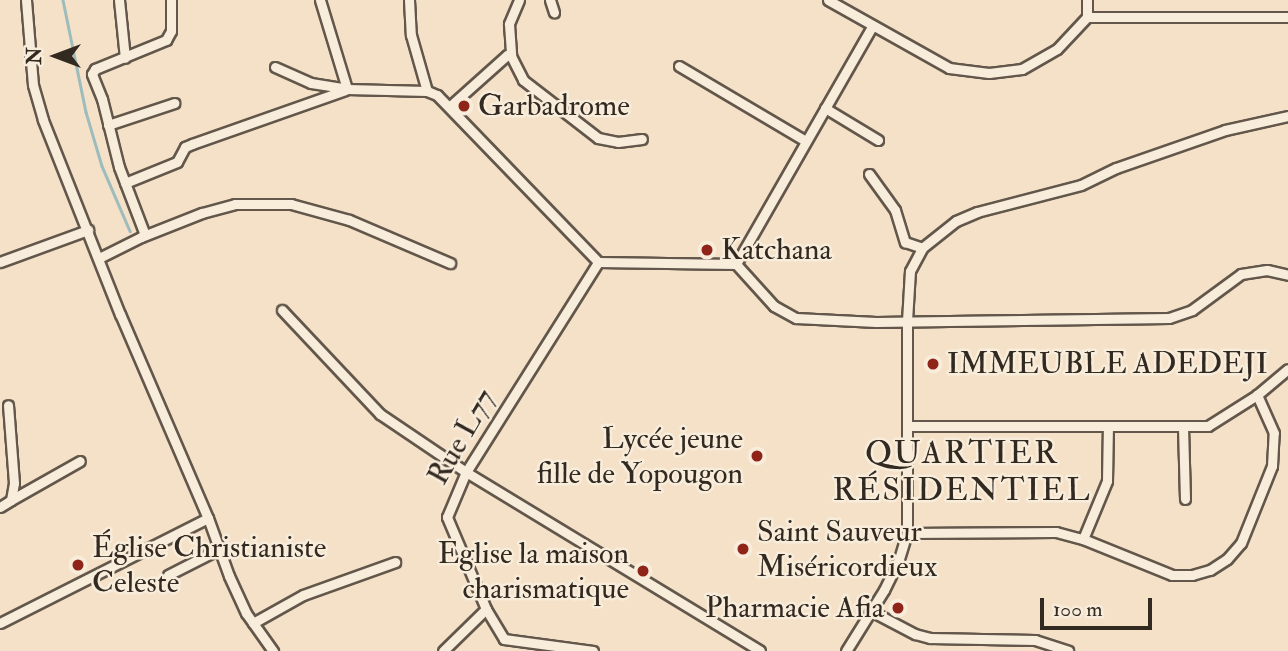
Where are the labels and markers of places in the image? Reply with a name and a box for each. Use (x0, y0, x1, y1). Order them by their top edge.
place label: Garbadrome (478, 88, 630, 124)
marker: Garbadrome (456, 98, 472, 114)
place label: Katchana (721, 232, 832, 268)
marker: Katchana (699, 242, 715, 258)
place label: IMMEUBLE ADEDEJI (947, 346, 1268, 382)
marker: IMMEUBLE ADEDEJI (925, 356, 941, 372)
place label: Lycée jeune fille de Yopougon (537, 421, 743, 491)
marker: Lycée jeune fille de Yopougon (749, 448, 765, 464)
place label: Saint Sauveur Miséricordieux (757, 514, 937, 584)
place label: Église Christianiste Celeste (92, 530, 326, 600)
place label: Eglise la maison charismatique (438, 536, 629, 606)
marker: Saint Sauveur Miséricordieux (735, 541, 751, 557)
marker: Église Christianiste Celeste (70, 557, 86, 573)
marker: Eglise la maison charismatique (635, 563, 651, 579)
place label: Pharmacie Afia (705, 590, 884, 626)
marker: Pharmacie Afia (890, 600, 906, 616)

